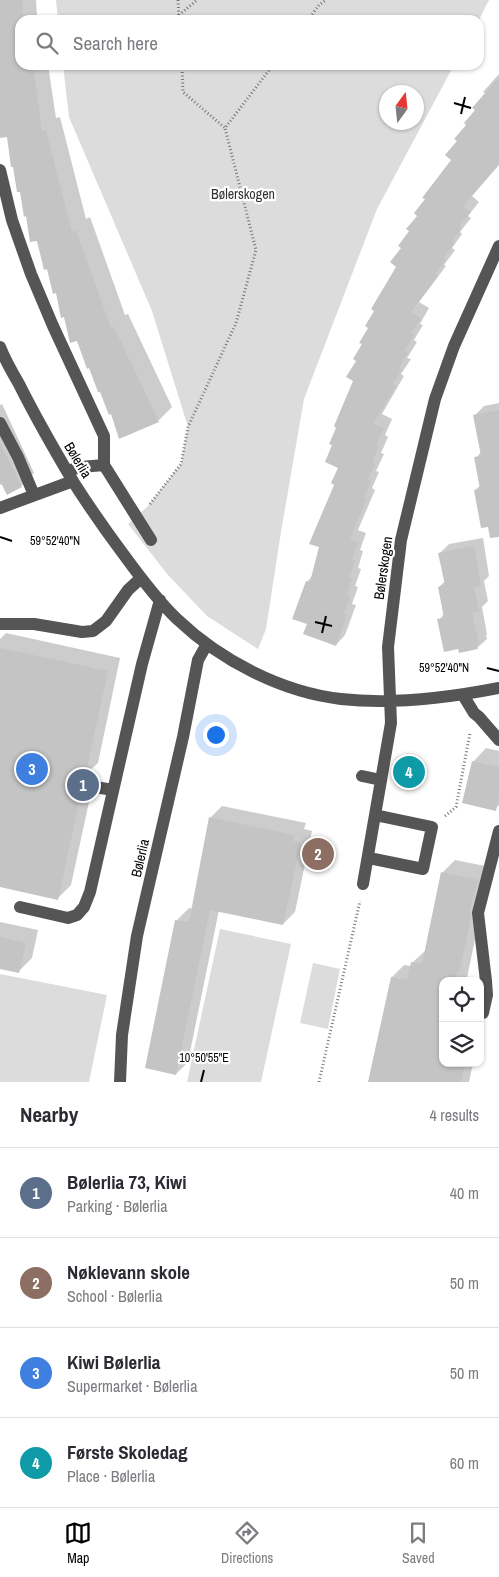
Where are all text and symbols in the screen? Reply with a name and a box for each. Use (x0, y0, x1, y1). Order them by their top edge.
search box (15, 15, 484, 70)
icon: search (33, 29, 61, 57)
text: Search here (73, 30, 158, 56)
north arrow (379, 85, 424, 130)
park label: Bølerskogen (211, 185, 275, 203)
street label: Bølerlia (60, 439, 96, 482)
text: 59°52'40"N (30, 533, 80, 549)
street label: Bølerskogen (370, 535, 396, 601)
text: 59°52'40"N (419, 660, 469, 676)
your location (203, 722, 229, 748)
pin: 3 (16, 750, 48, 788)
pin: 4 (393, 753, 425, 791)
pin: 1 (67, 766, 99, 804)
pin: 2 (302, 835, 334, 873)
street label: Bølerlia (127, 836, 153, 879)
map controls (439, 977, 484, 1067)
button: locate (439, 977, 484, 1022)
button: layers (439, 1022, 484, 1067)
text: 10°50'55"E (179, 1050, 229, 1066)
text: Nearby (20, 1100, 78, 1129)
text: 4 results (429, 1104, 479, 1126)
text: Bølerlia 73, Kiwi (67, 1169, 187, 1195)
text: 1 (32, 1182, 40, 1204)
text: 40 m (450, 1182, 479, 1204)
text: Parking · Bølerlia (67, 1195, 168, 1217)
text: Nøklevann skole (67, 1259, 190, 1285)
text: 2 (32, 1272, 40, 1294)
text: 50 m (450, 1272, 479, 1294)
text: School · Bølerlia (67, 1285, 163, 1307)
text: Kiwi Bølerlia (67, 1349, 161, 1375)
text: 3 (32, 1362, 40, 1384)
text: 50 m (450, 1362, 479, 1384)
text: Supermarket · Bølerlia (67, 1375, 198, 1397)
text: Første Skoledag (67, 1439, 187, 1465)
text: 4 (32, 1452, 40, 1474)
text: 60 m (450, 1452, 479, 1474)
text: Place · Bølerlia (67, 1465, 155, 1487)
tab: Map (64, 1519, 92, 1567)
tab: Directions (221, 1519, 273, 1567)
tab: Saved (402, 1519, 435, 1567)

